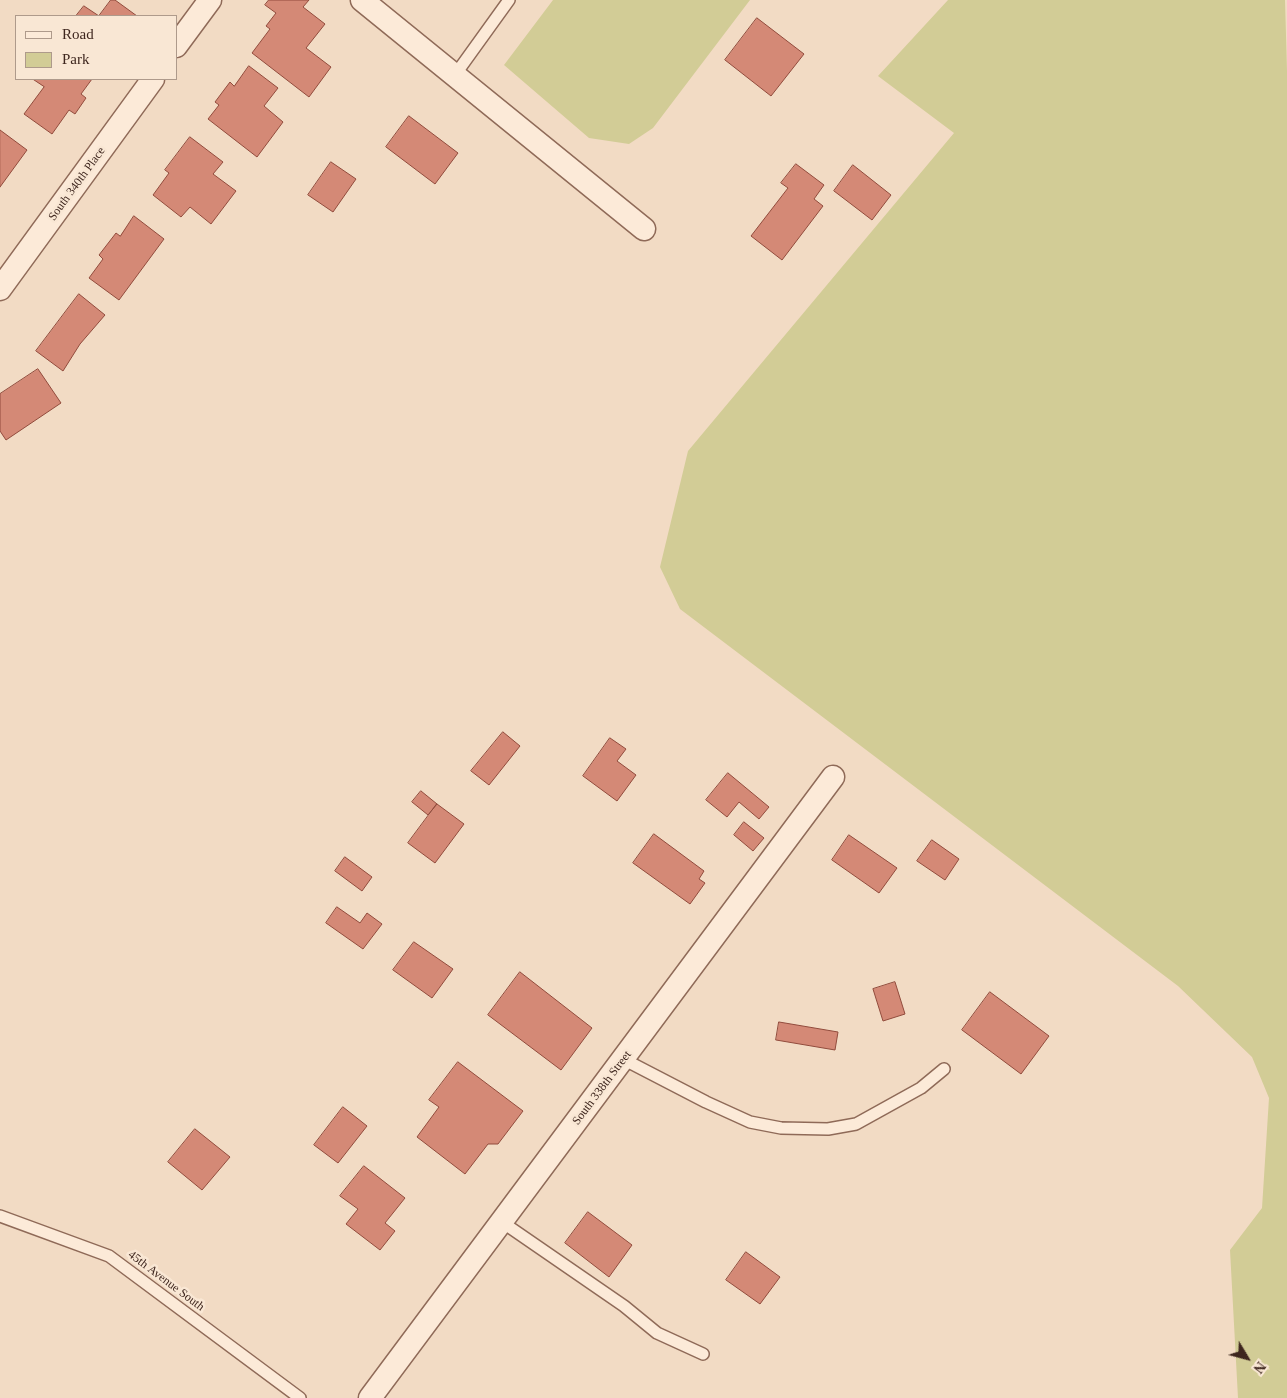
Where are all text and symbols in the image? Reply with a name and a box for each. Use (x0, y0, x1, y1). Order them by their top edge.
legend (15, 15, 178, 80)
text: Road (62, 26, 94, 42)
text: Park (62, 51, 90, 67)
street label: South 340th Place (46, 144, 108, 224)
street label: South 338th Street (569, 1048, 635, 1128)
street label: 45th Avenue South (125, 1248, 207, 1314)
north arrow (1222, 1333, 1272, 1383)
text: N (1250, 1359, 1268, 1376)

